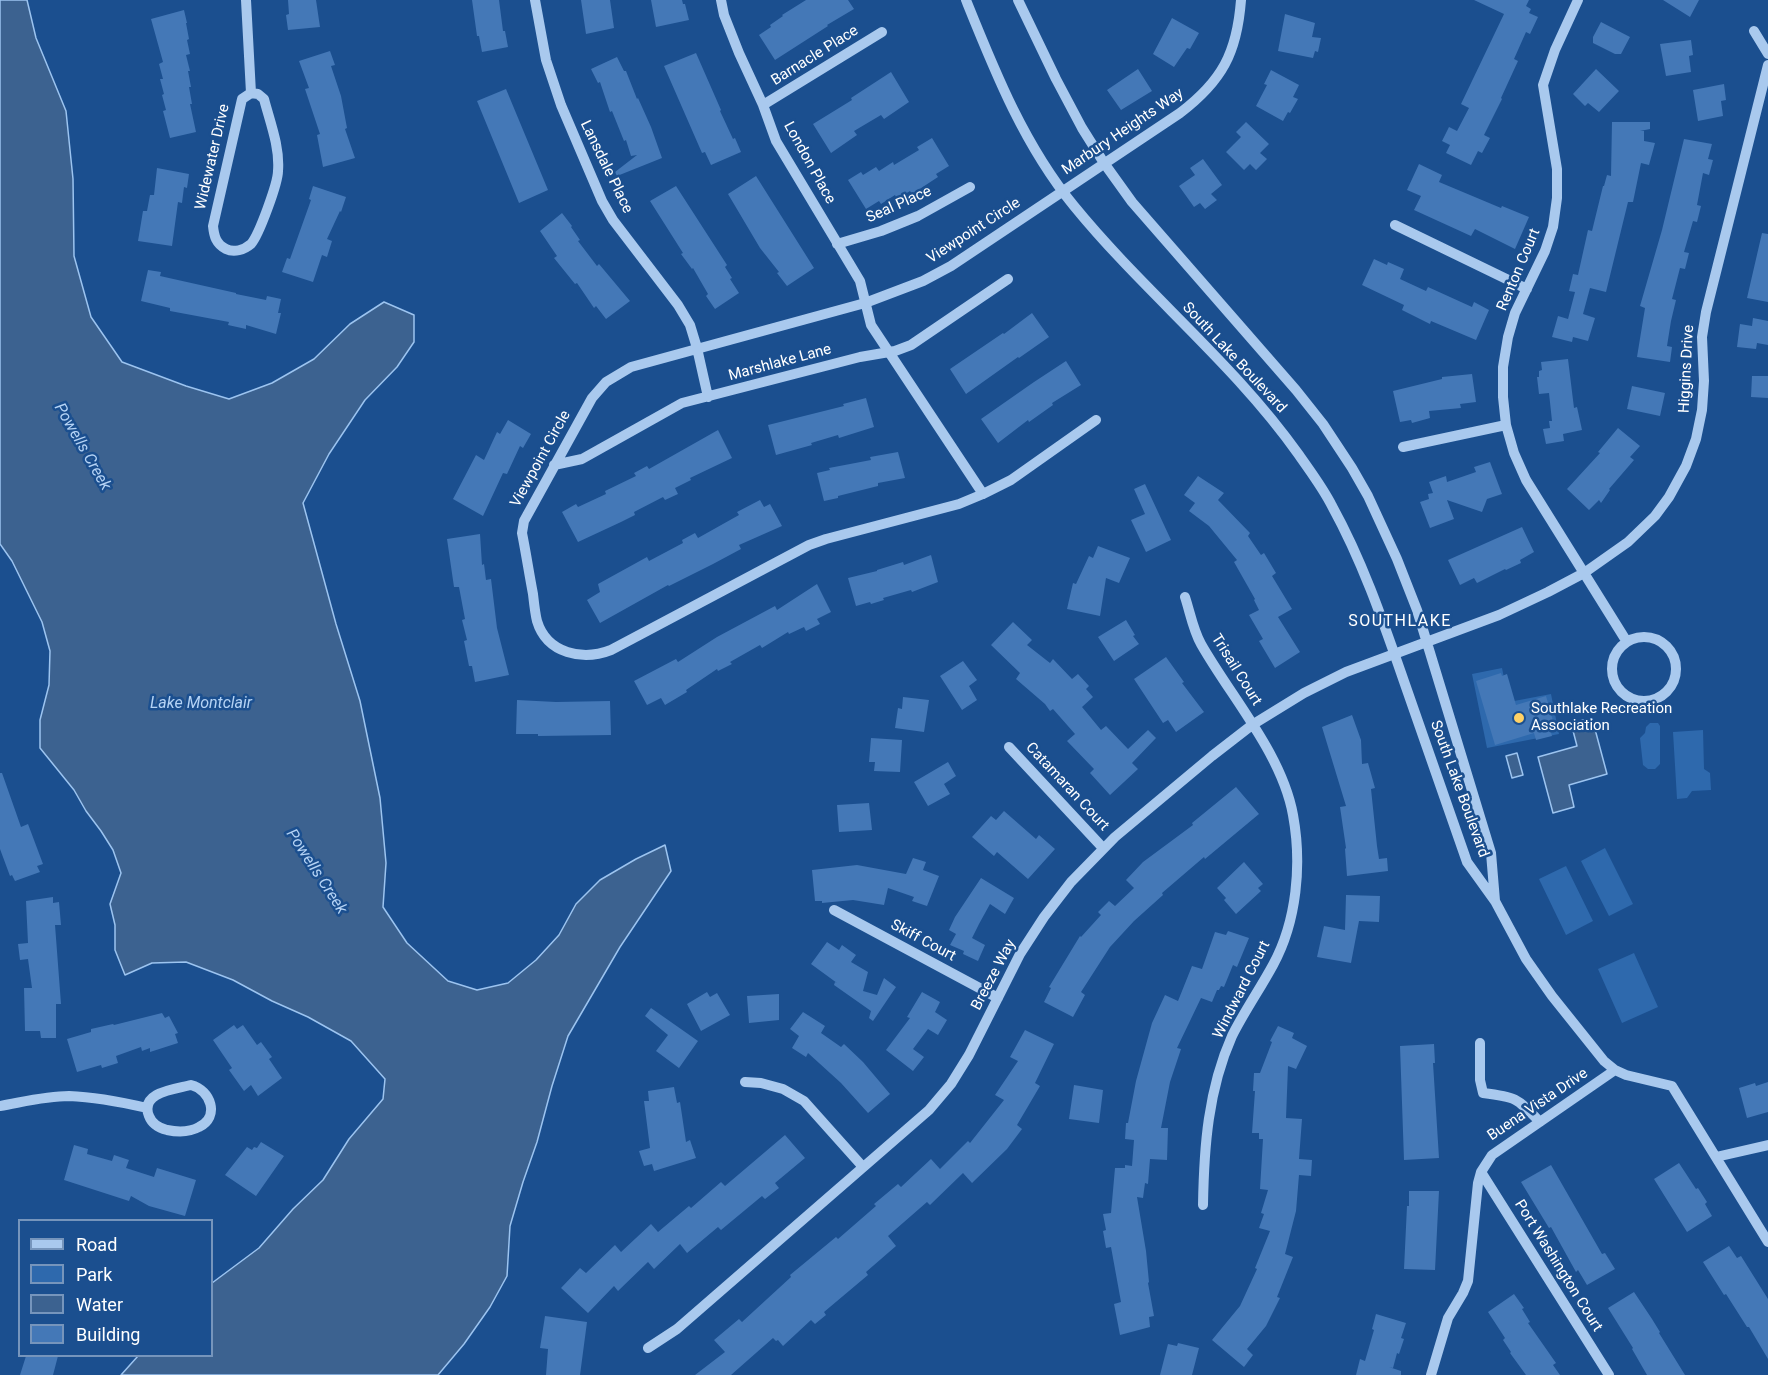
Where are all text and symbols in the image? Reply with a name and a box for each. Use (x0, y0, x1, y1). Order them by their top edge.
street label: Barnacle Place (768, 22, 862, 90)
street label: Marbury Heights Way (1059, 85, 1187, 179)
street label: Widewater Drive (192, 102, 234, 212)
street label: Lansdale Place (576, 118, 636, 216)
street label: London Place (779, 119, 839, 207)
street label: Seal Place (864, 183, 934, 227)
street label: Viewpoint Circle (924, 194, 1024, 268)
street label: Renton Court (1494, 226, 1544, 314)
street label: South Lake Boulevard (1178, 299, 1290, 417)
street label: Higgins Drive (1676, 324, 1698, 414)
street label: Marshlake Lane (727, 341, 833, 385)
water label: Powells Creek (49, 400, 115, 494)
street label: Viewpoint Circle (507, 408, 575, 510)
district label: SOUTHLAKE (1348, 612, 1452, 632)
street label: Trisail Court (1207, 631, 1265, 709)
water label: Lake Montclair (150, 694, 252, 714)
place label: Southlake Recreation Association (1531, 700, 1672, 735)
marker: Southlake Recreation Association (1512, 711, 1526, 725)
street label: South Lake Boulevard (1426, 718, 1492, 860)
street label: Catamaran Court (1021, 739, 1113, 835)
water label: Powells Creek (281, 826, 351, 918)
street label: Skiff Court (887, 916, 959, 966)
street label: Breeze Way (968, 937, 1020, 1013)
street label: Windward Court (1210, 938, 1274, 1042)
street label: Buena Vista Drive (1484, 1065, 1592, 1145)
street label: Port Washington Court (1510, 1197, 1606, 1335)
legend (18, 1219, 213, 1357)
text: Road (76, 1234, 117, 1255)
text: Park (76, 1264, 112, 1285)
text: Water (76, 1294, 123, 1315)
text: Building (76, 1324, 140, 1345)

